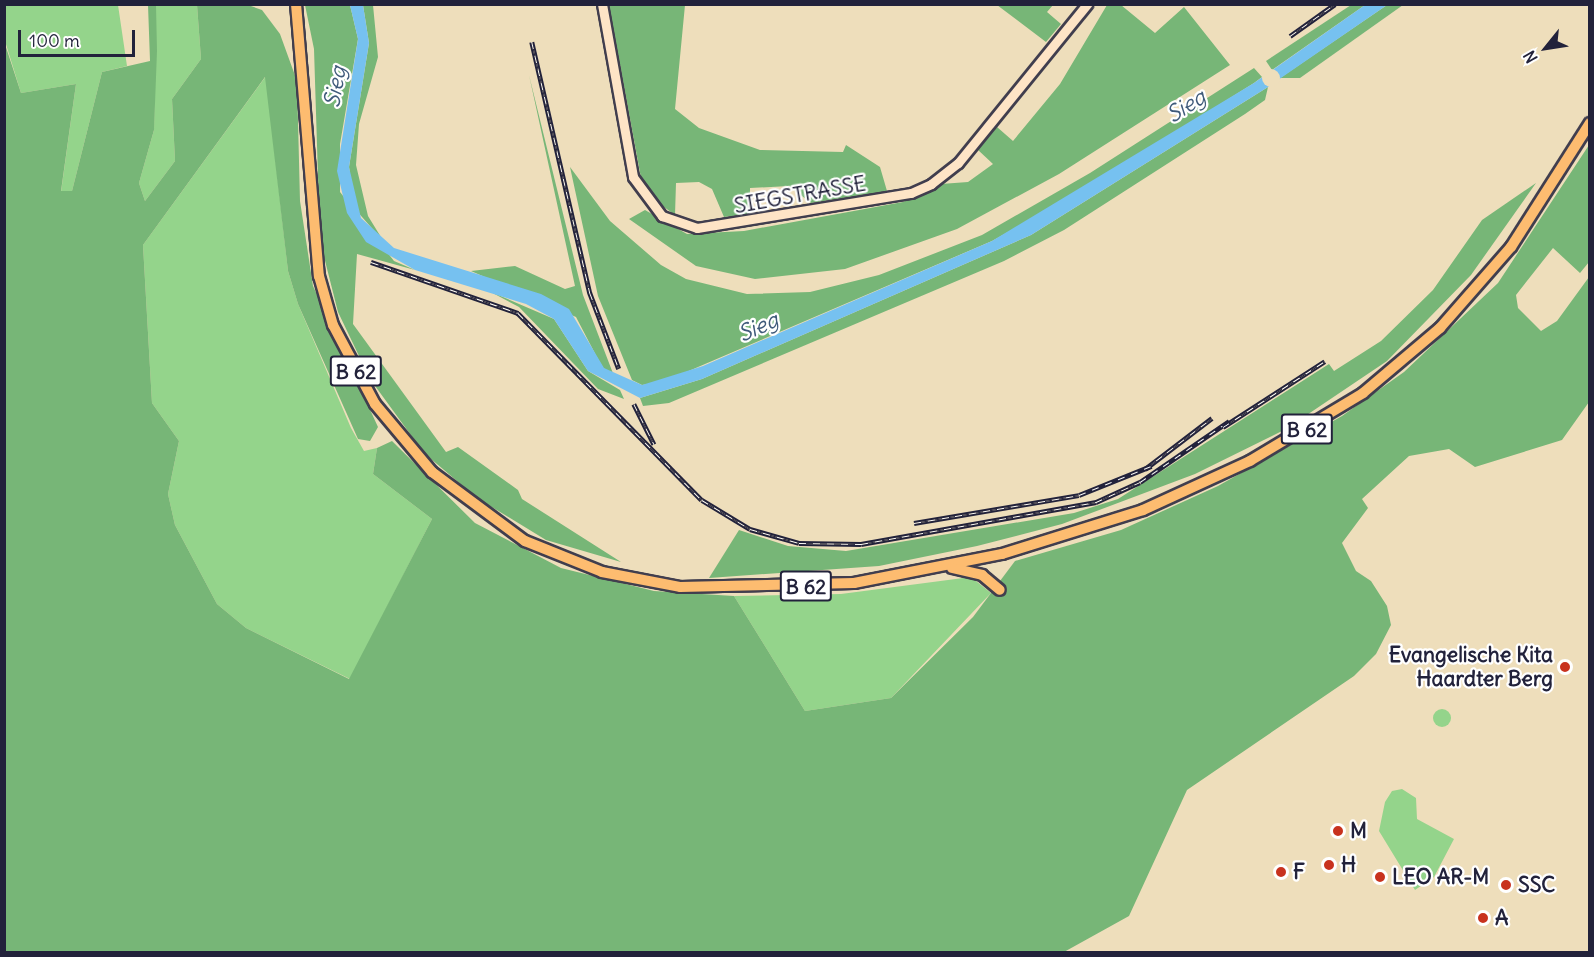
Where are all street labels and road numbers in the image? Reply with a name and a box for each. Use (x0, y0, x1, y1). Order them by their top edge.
street label: SIEGSTRASSE (732, 171, 868, 219)
road number: B 62 (329, 354, 383, 388)
road number: B 62 (1280, 412, 1334, 446)
road number: B 62 (779, 569, 833, 603)

